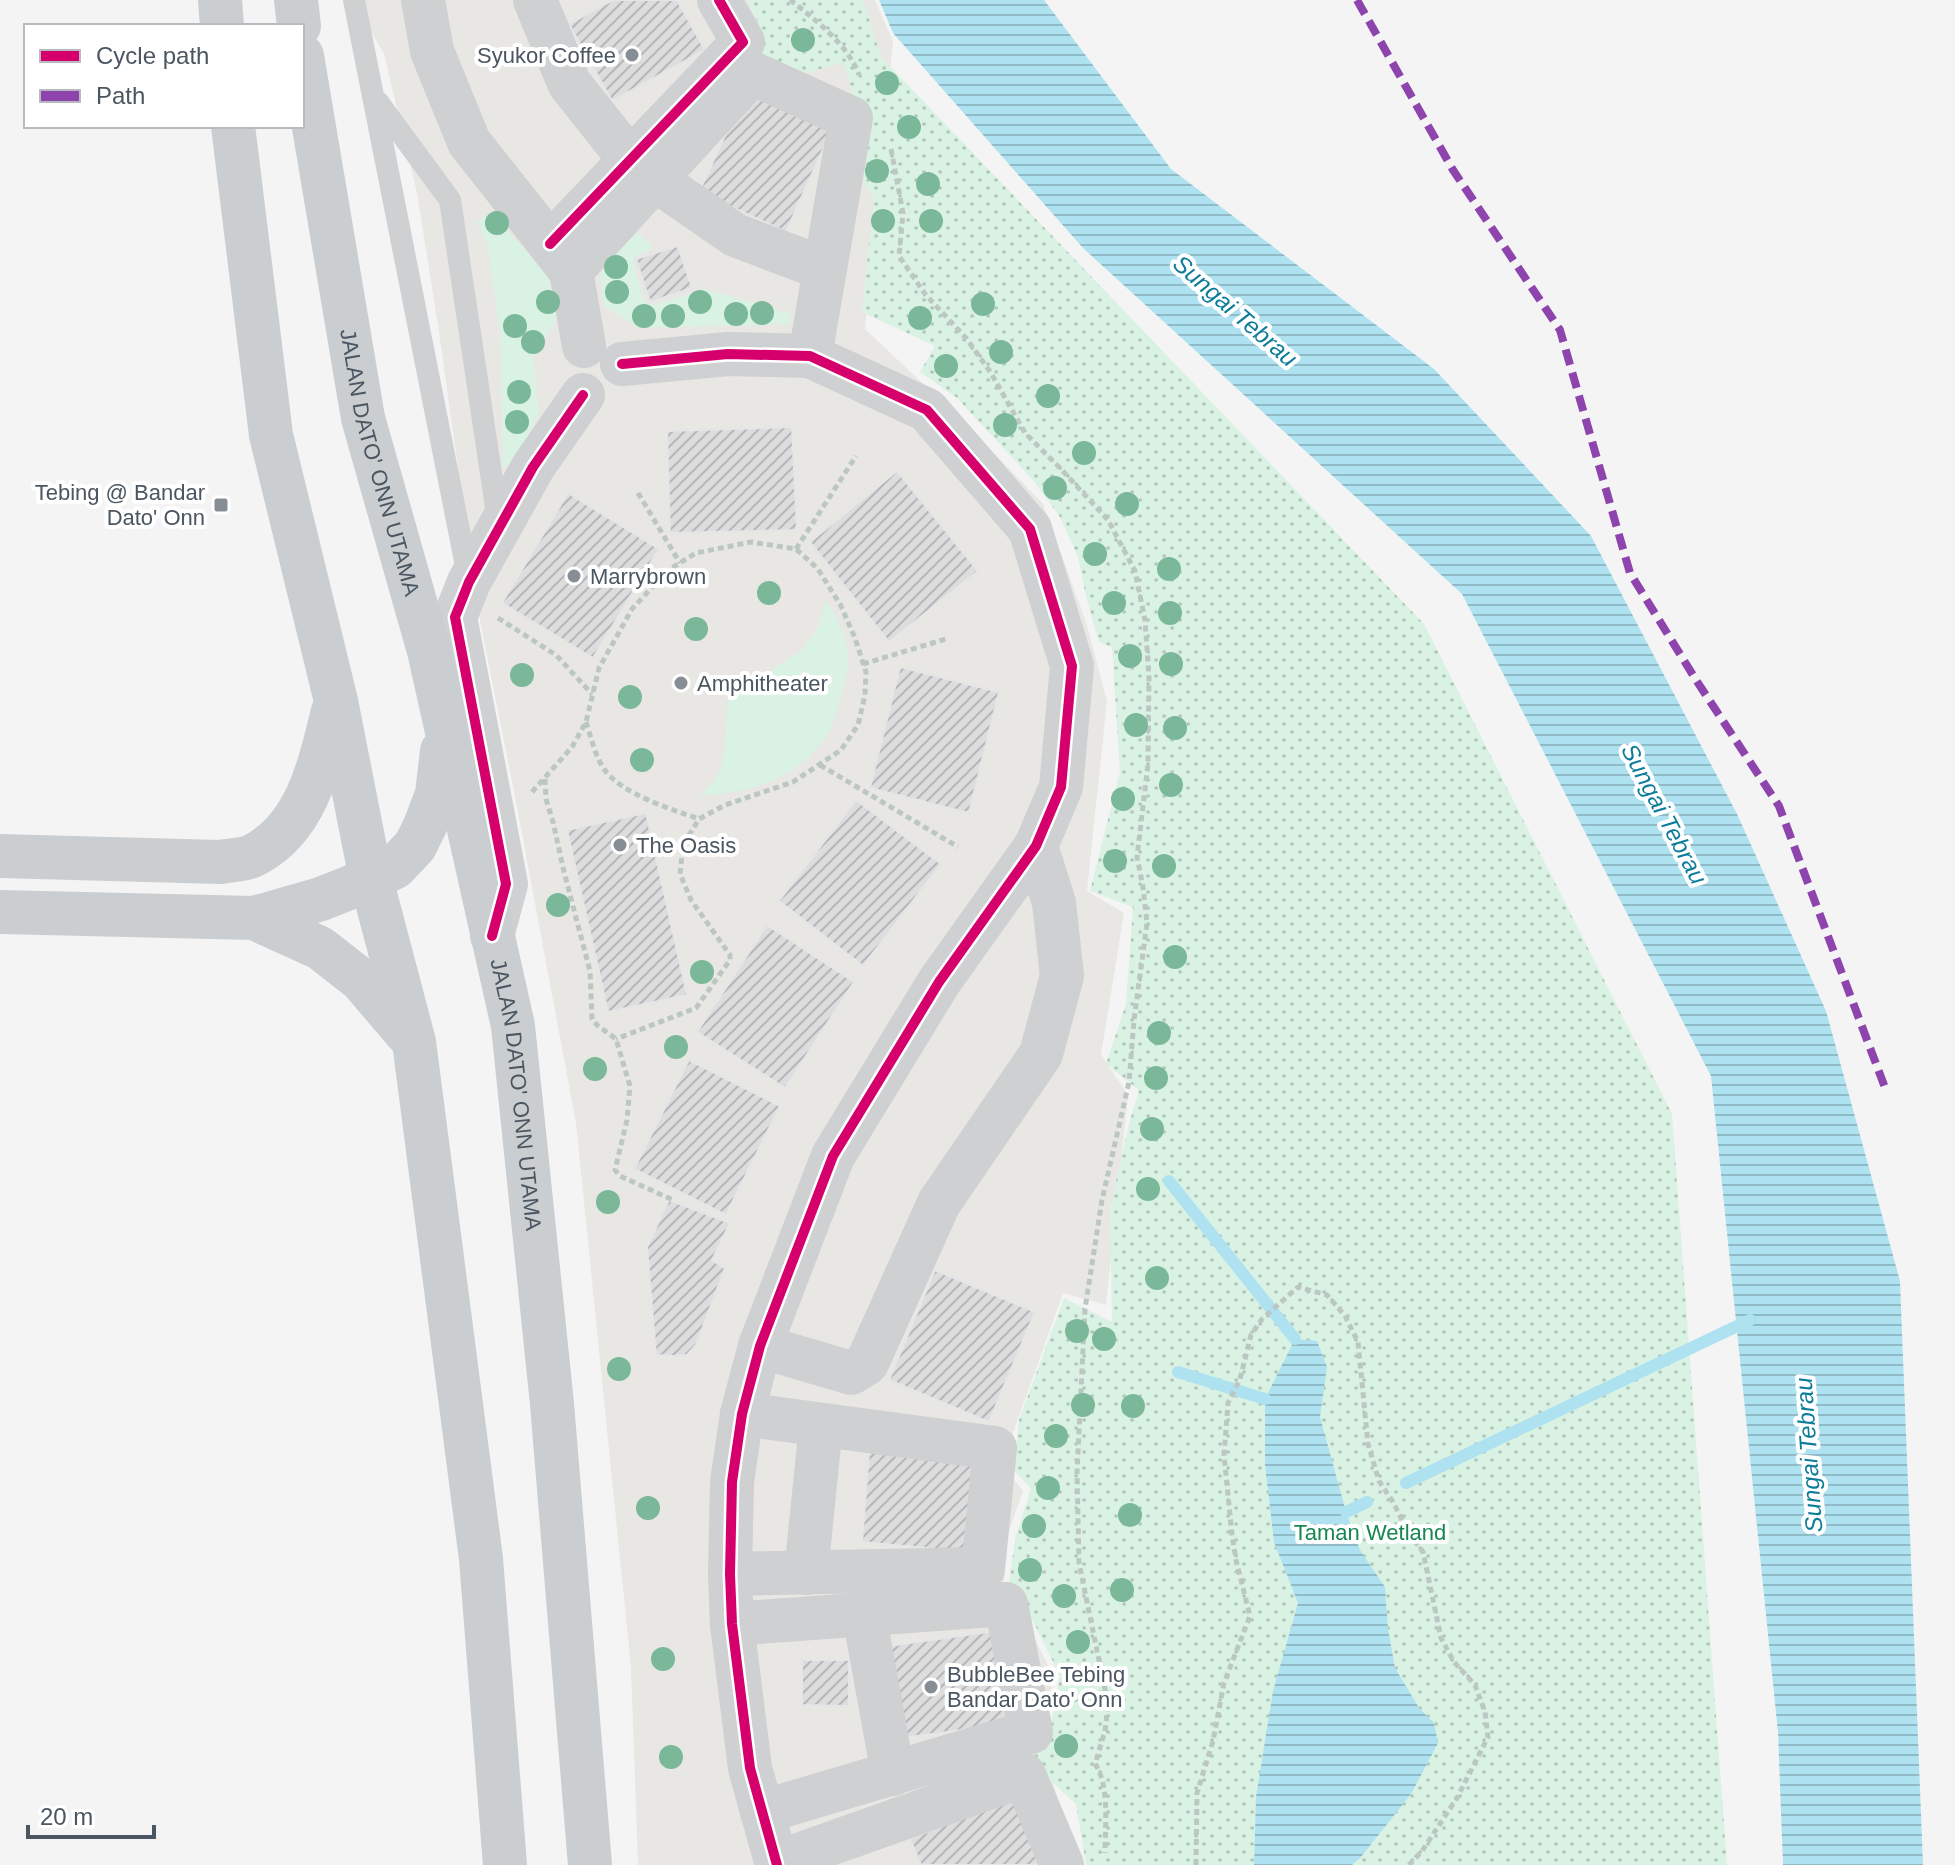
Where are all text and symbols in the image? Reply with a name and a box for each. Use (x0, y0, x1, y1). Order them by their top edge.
legend (24, 24, 304, 128)
text: Cycle path (96, 42, 209, 69)
place label: Syukor Coffee (477, 43, 616, 68)
marker: Syukor Coffee (623, 46, 641, 64)
text: Path (96, 82, 145, 109)
water label: Sungai Tebrau (1168, 250, 1303, 372)
street label: JALAN DATO' ONN UTAMA (335, 327, 425, 599)
place label: Tebing @ Bandar Dato' Onn (35, 480, 205, 530)
marker: Tebing @ Bandar Dato' Onn (212, 496, 230, 514)
place label: Marrybrown (590, 564, 706, 589)
marker: Marrybrown (565, 567, 583, 585)
place label: Amphitheater (697, 671, 828, 696)
marker: Amphitheater (672, 674, 690, 692)
water label: Sungai Tebrau (1616, 739, 1713, 889)
place label: The Oasis (636, 833, 736, 858)
marker: The Oasis (611, 836, 629, 854)
street label: JALAN DATO' ONN UTAMA (485, 956, 546, 1232)
water label: Sungai Tebrau (1790, 1377, 1827, 1533)
park label: Taman Wetland (1294, 1520, 1446, 1545)
place label: BubbleBee Tebing Bandar Dato' Onn (947, 1662, 1125, 1712)
marker: BubbleBee Tebing Bandar Dato' Onn (922, 1678, 940, 1696)
scale bar (28, 1789, 154, 1839)
text: 20 m (40, 1803, 93, 1830)

